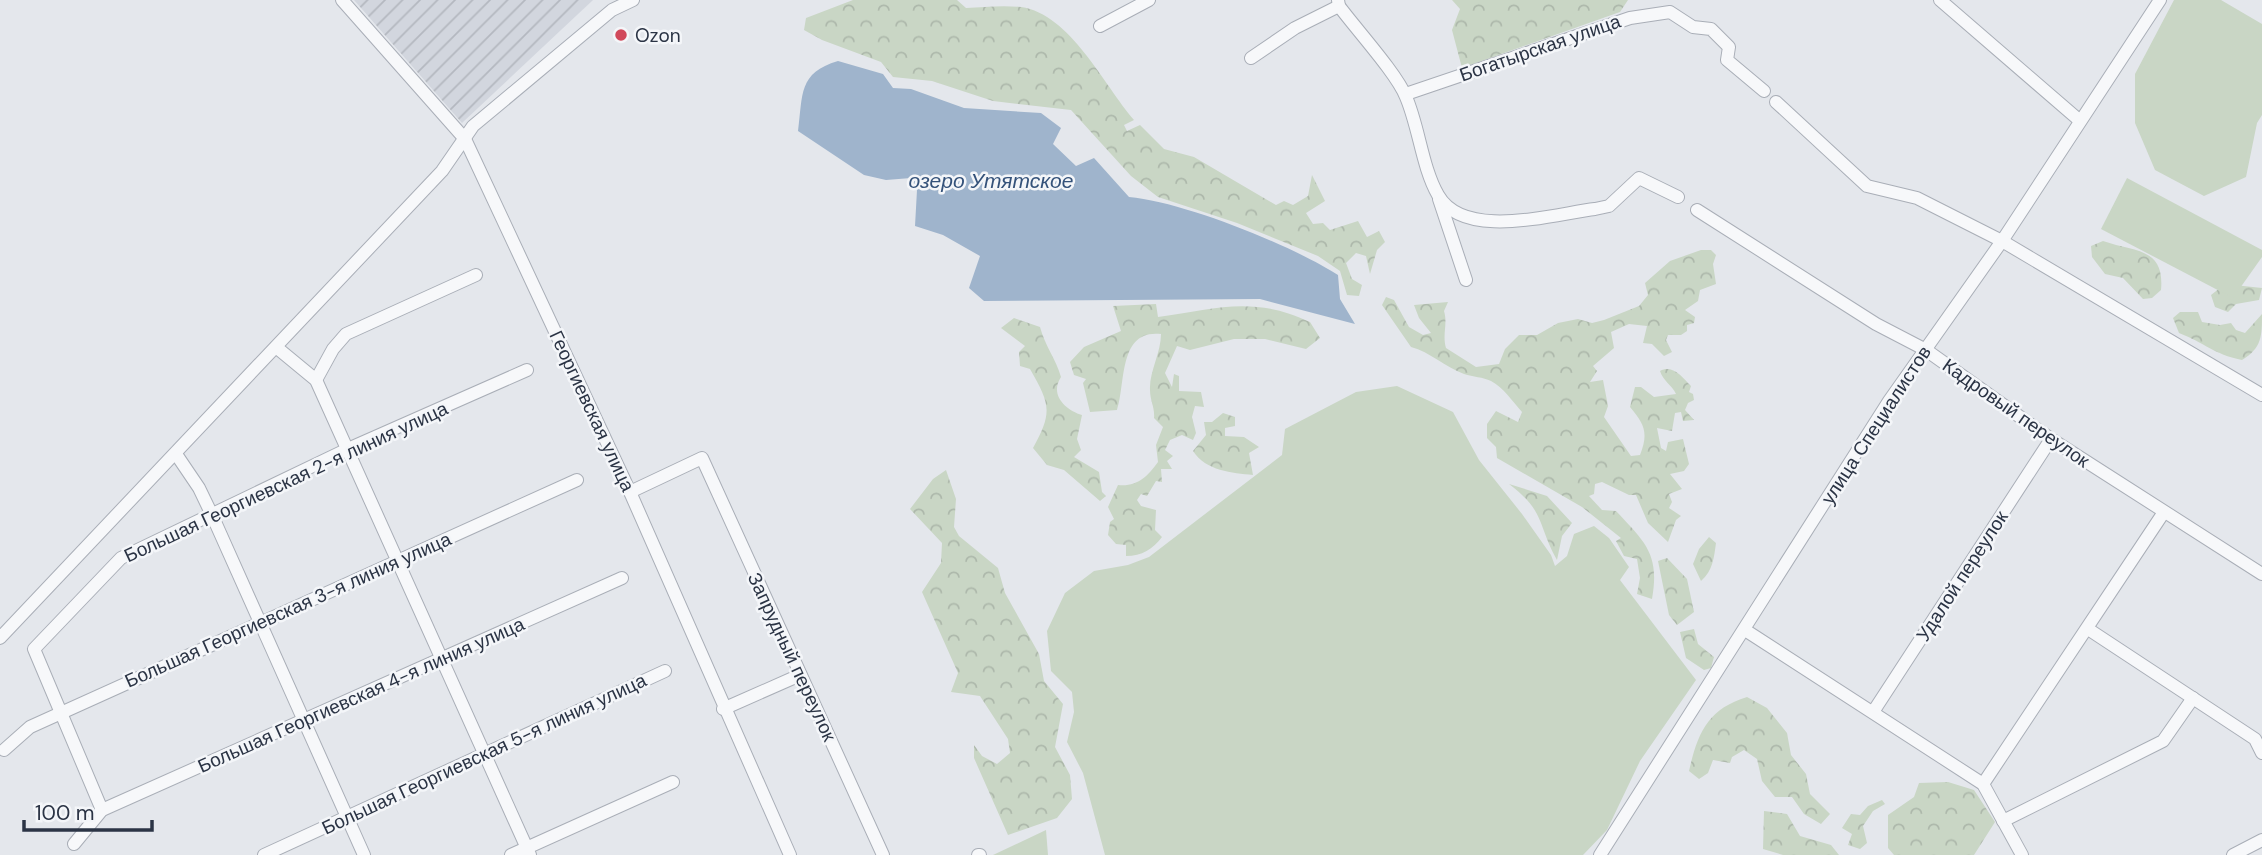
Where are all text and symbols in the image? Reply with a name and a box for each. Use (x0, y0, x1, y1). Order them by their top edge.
street label: Богатырская улица (1456, 9, 1624, 87)
place label: Ozon (635, 23, 681, 48)
marker: Ozon (613, 27, 629, 43)
water label: озеро Утятское (909, 167, 1073, 195)
street label: Георгиевская улица (544, 326, 641, 496)
street label: улица Специалистов (1815, 341, 1937, 509)
street label: Кадровый переулок (1937, 353, 2095, 474)
street label: Большая Георгиевская 2-я линия улица (120, 396, 452, 568)
street label: Удалой переулок (1910, 505, 2014, 646)
street label: Большая Георгиевская 3-я линия улица (121, 526, 456, 694)
street label: Запрудный переулок (742, 569, 842, 746)
street label: Большая Георгиевская 4-я линия улица (194, 611, 529, 779)
street label: Большая Георгиевская 5-я линия улица (318, 667, 651, 840)
scale bar (24, 788, 152, 832)
text: 100 m (35, 799, 95, 827)

